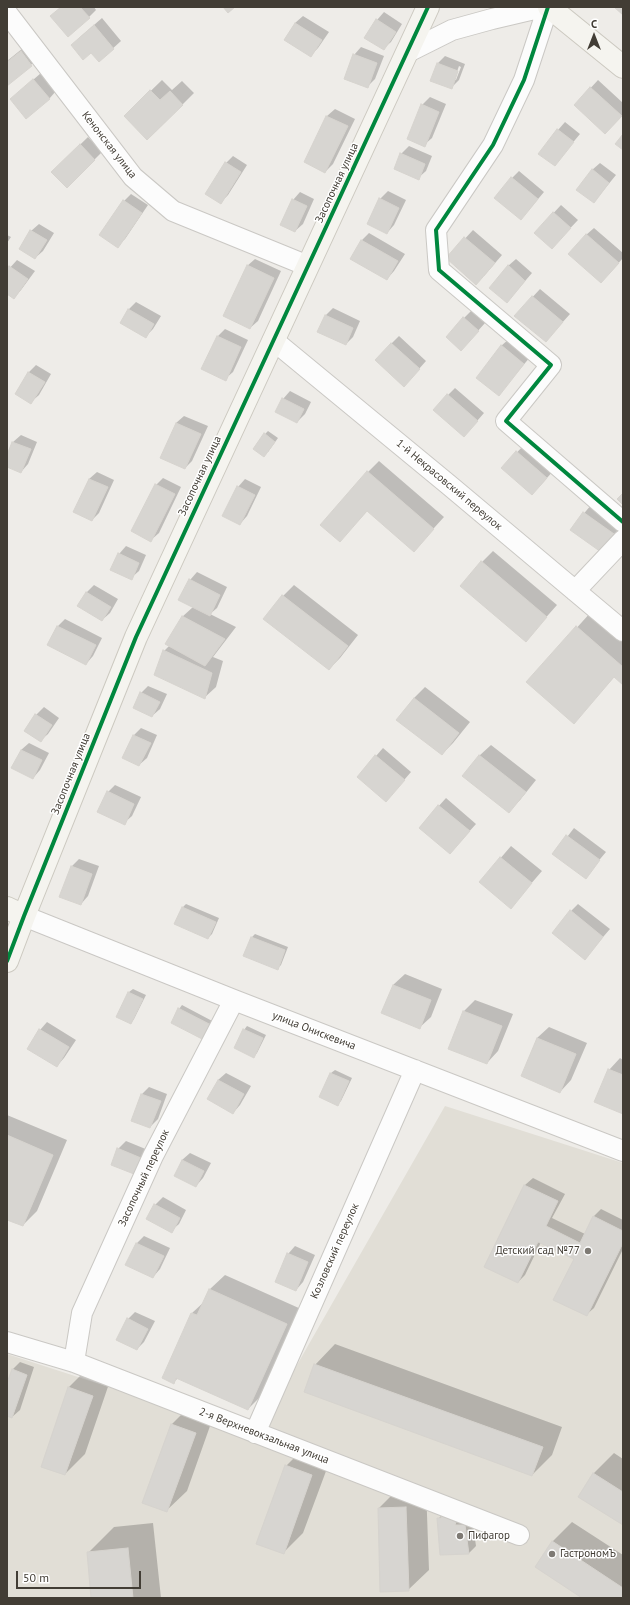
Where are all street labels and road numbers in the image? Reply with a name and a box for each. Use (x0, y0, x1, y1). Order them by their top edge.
street label: Кенонская улица (79, 109, 139, 181)
street label: Засопочная улица (313, 141, 361, 225)
street label: Засопочная улица (176, 434, 224, 518)
street label: 1-й Некрасовский переулок (393, 437, 505, 533)
street label: Засопочная улица (49, 731, 93, 817)
street label: улица Онискевича (270, 1009, 358, 1053)
street label: Засопочный переулок (116, 1127, 172, 1229)
street label: Козловский переулок (308, 1201, 362, 1301)
street label: 2-я Верхневокзальная улица (197, 1405, 331, 1467)

